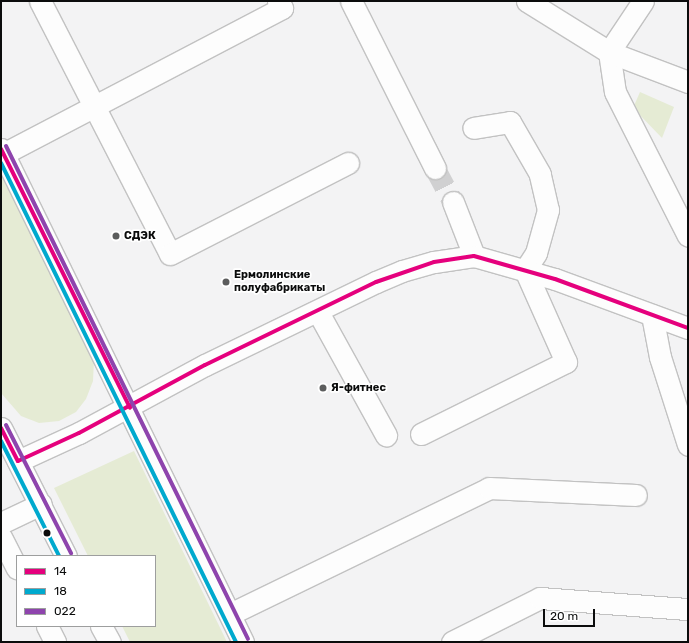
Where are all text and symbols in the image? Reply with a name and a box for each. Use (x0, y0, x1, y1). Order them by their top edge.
place label: СДЭК (124, 229, 156, 243)
marker: СДЭК (111, 231, 121, 241)
place label: Ермолинские полуфабрикаты (234, 269, 325, 295)
marker: Ермолинские полуфабрикаты (221, 277, 231, 287)
place label: Я-фитнес (331, 381, 386, 395)
marker: Я-фитнес (318, 383, 328, 393)
unlabelled marker (42, 528, 52, 538)
legend (16, 555, 156, 627)
text: 14 (54, 564, 67, 578)
text: 18 (54, 584, 67, 598)
scale bar (545, 601, 597, 627)
text: 022 (54, 604, 76, 618)
text: 20 m (550, 609, 578, 623)

